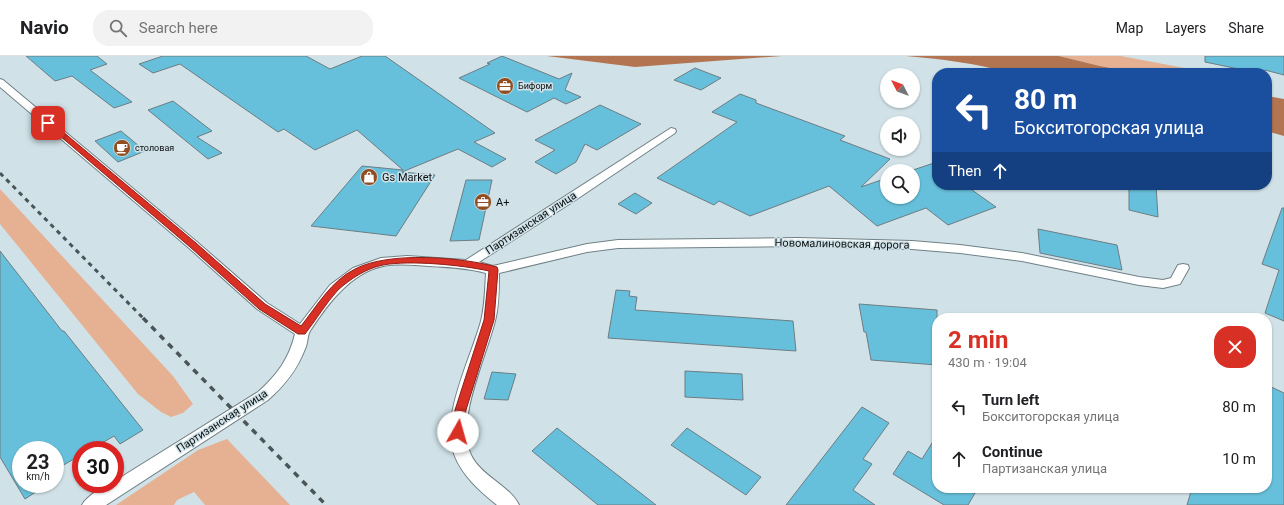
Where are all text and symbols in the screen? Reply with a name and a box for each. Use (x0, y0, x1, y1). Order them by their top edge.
search box (93, 10, 373, 46)
text: Navio (20, 16, 69, 39)
icon: search (107, 17, 129, 39)
text: Search here (139, 19, 218, 37)
text: Map (1116, 20, 1143, 36)
text: Layers (1165, 20, 1206, 36)
text: Share (1228, 20, 1264, 36)
north arrow (880, 68, 920, 108)
map controls (880, 68, 920, 204)
office icon: Биформ (495, 76, 515, 96)
place label: Биформ (518, 81, 552, 91)
text: 80 m (1014, 83, 1077, 116)
icon: left (948, 84, 1000, 136)
pin (31, 106, 65, 140)
icon: arrive (37, 112, 59, 134)
button: sound (880, 116, 920, 156)
text: Бокситогорская улица (1014, 117, 1204, 138)
cafe icon: столовая (112, 138, 132, 158)
place label: столовая (135, 143, 174, 153)
icon: ahead (989, 160, 1011, 182)
text: Then (948, 162, 981, 180)
button: search (880, 164, 920, 204)
shop icon: Gs Market (359, 167, 379, 187)
place label: Gs Market (382, 171, 433, 184)
street label: Партизанская улица (483, 189, 579, 257)
office icon: А+ (473, 192, 493, 212)
place label: А+ (496, 196, 509, 209)
street label: Новомалиновская дорога (774, 236, 910, 252)
text: 2 min (948, 326, 1008, 354)
button: close (1214, 326, 1256, 368)
text: 430 m · 19:04 (948, 355, 1027, 370)
street label: Партизанская улица (174, 387, 270, 455)
text: Turn left (982, 391, 1039, 409)
icon: left (948, 396, 970, 418)
text: 80 m (1222, 398, 1256, 416)
text: Бокситогорская улица (982, 409, 1119, 424)
position arrow (437, 411, 479, 453)
speed limit sign: 30 (72, 441, 124, 493)
text: Continue (982, 443, 1043, 461)
icon: ahead (948, 448, 970, 470)
text: 23 (27, 450, 49, 474)
text: 10 m (1222, 450, 1256, 468)
text: Партизанская улица (982, 461, 1107, 476)
text: km/h (26, 471, 50, 482)

